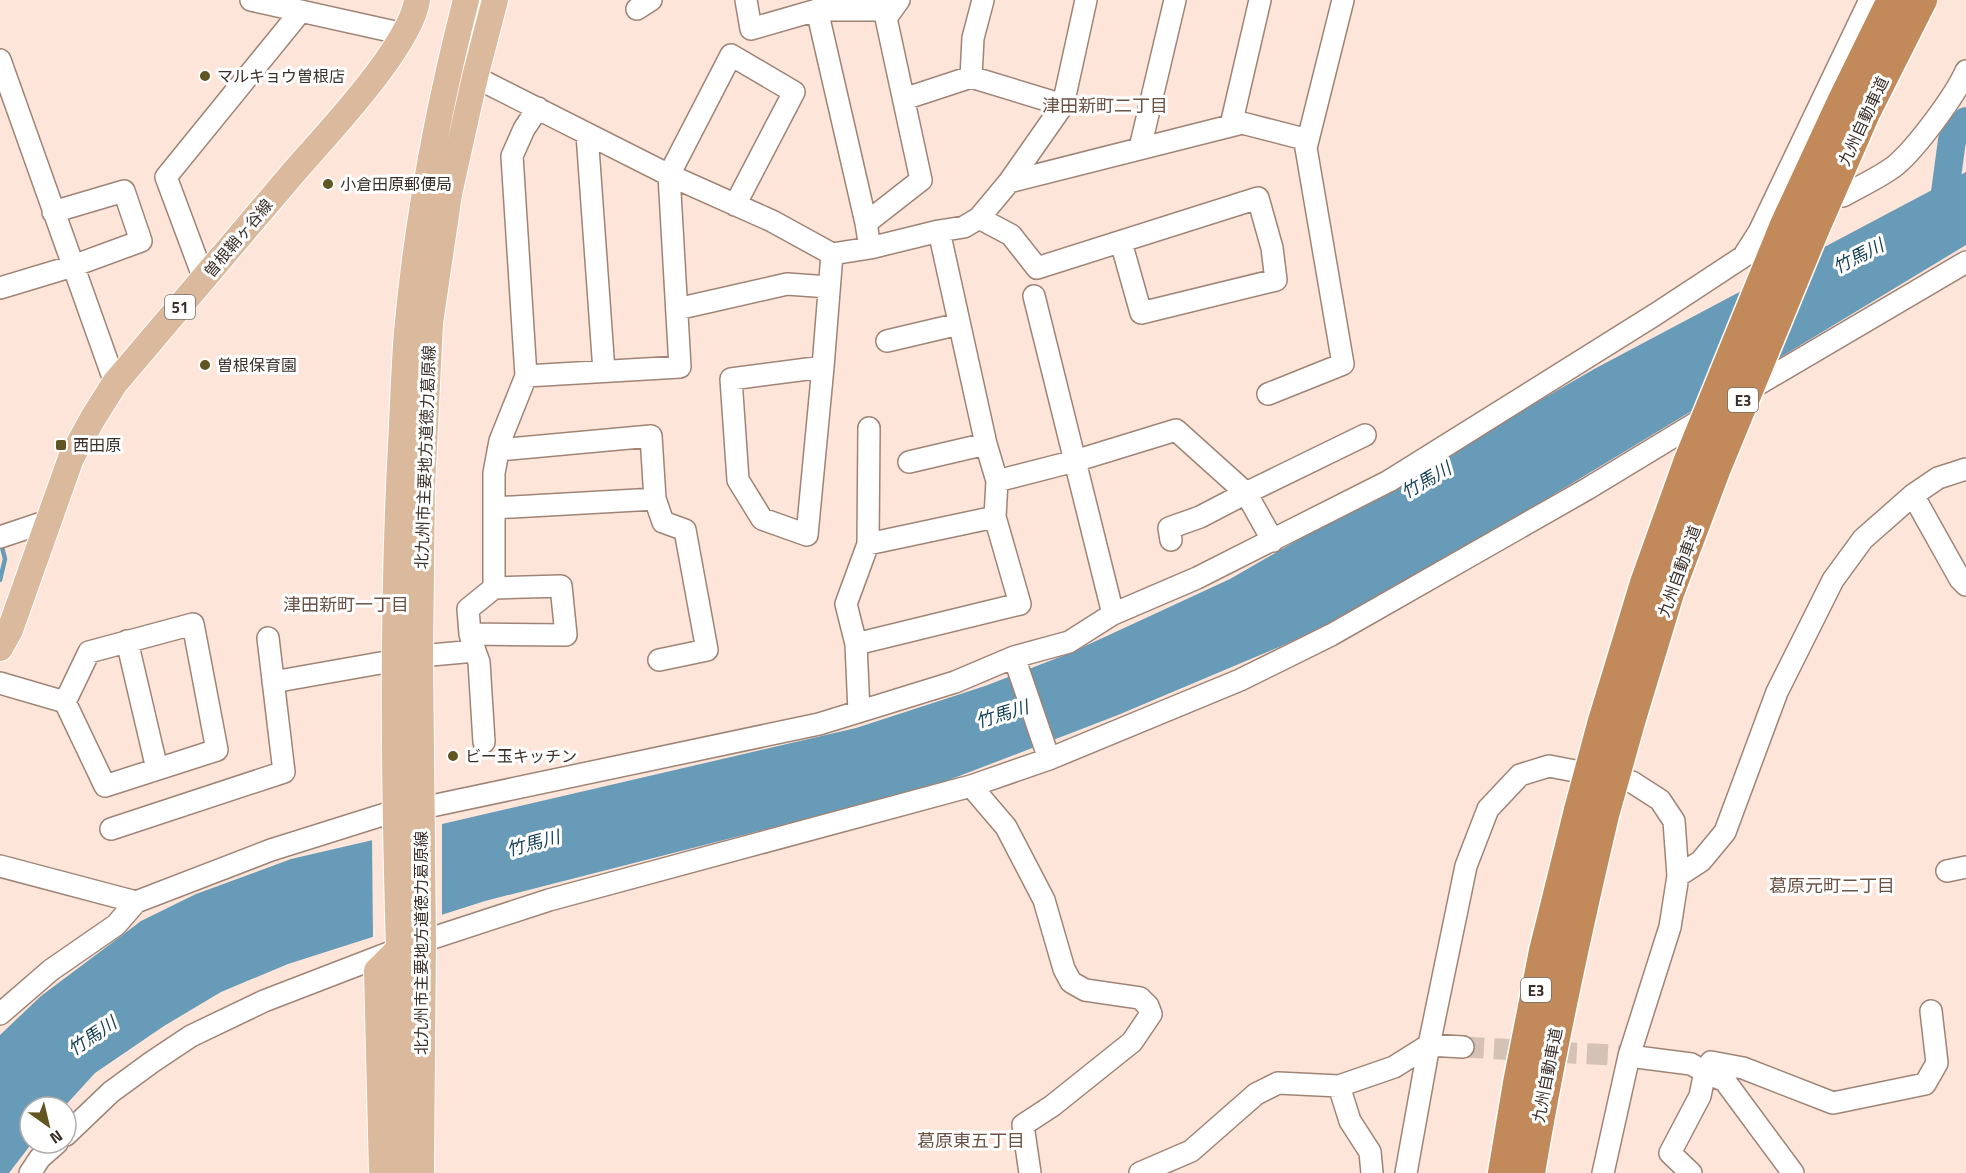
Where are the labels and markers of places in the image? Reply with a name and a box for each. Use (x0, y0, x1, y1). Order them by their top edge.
place label: マルキョウ曽根店 (217, 64, 345, 88)
marker: マルキョウ曽根店 (198, 69, 212, 83)
place label: 小倉田原郵便局 (340, 172, 452, 196)
marker: 小倉田原郵便局 (321, 177, 335, 191)
place label: 曽根保育園 (217, 353, 297, 377)
marker: 曽根保育園 (198, 358, 212, 372)
place label: 西田原 (73, 433, 121, 457)
marker: 西田原 (54, 438, 68, 452)
place label: ビー玉キッチン (465, 744, 577, 768)
marker: ビー玉キッチン (446, 749, 460, 763)

